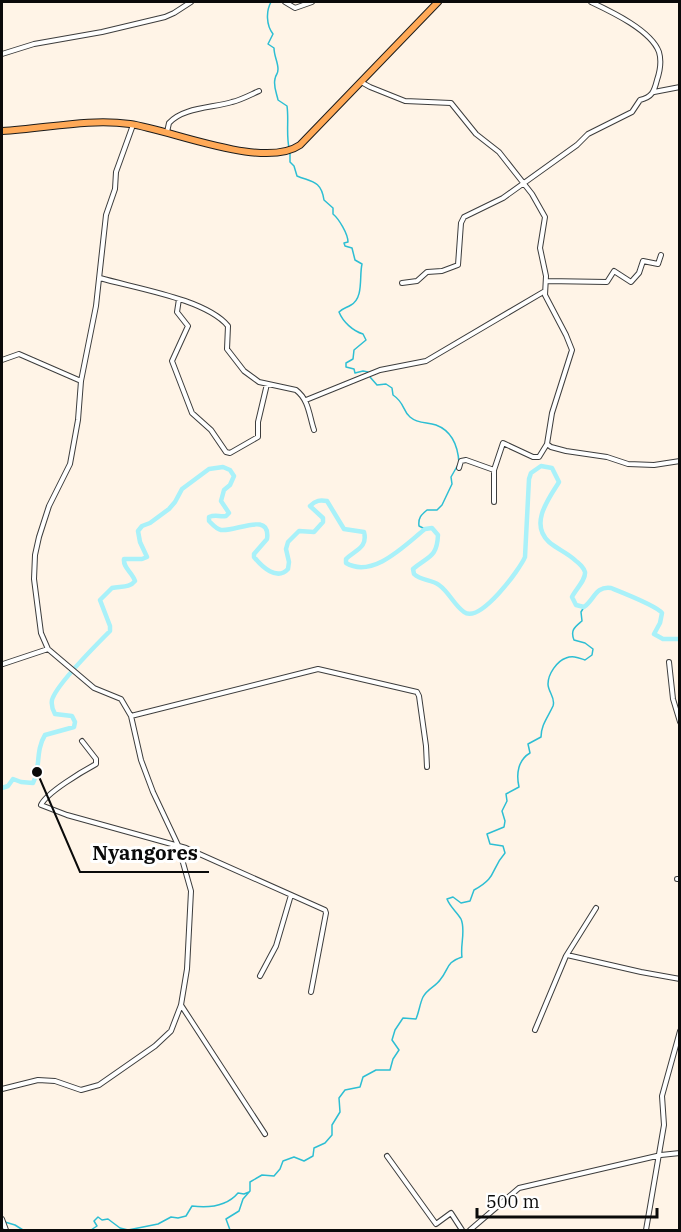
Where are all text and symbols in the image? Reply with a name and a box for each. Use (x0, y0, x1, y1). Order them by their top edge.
callout: Nyangores (80, 834, 209, 872)
text: Nyangores (92, 839, 198, 866)
scale bar (477, 1181, 657, 1219)
text: 500 m (486, 1190, 540, 1213)

